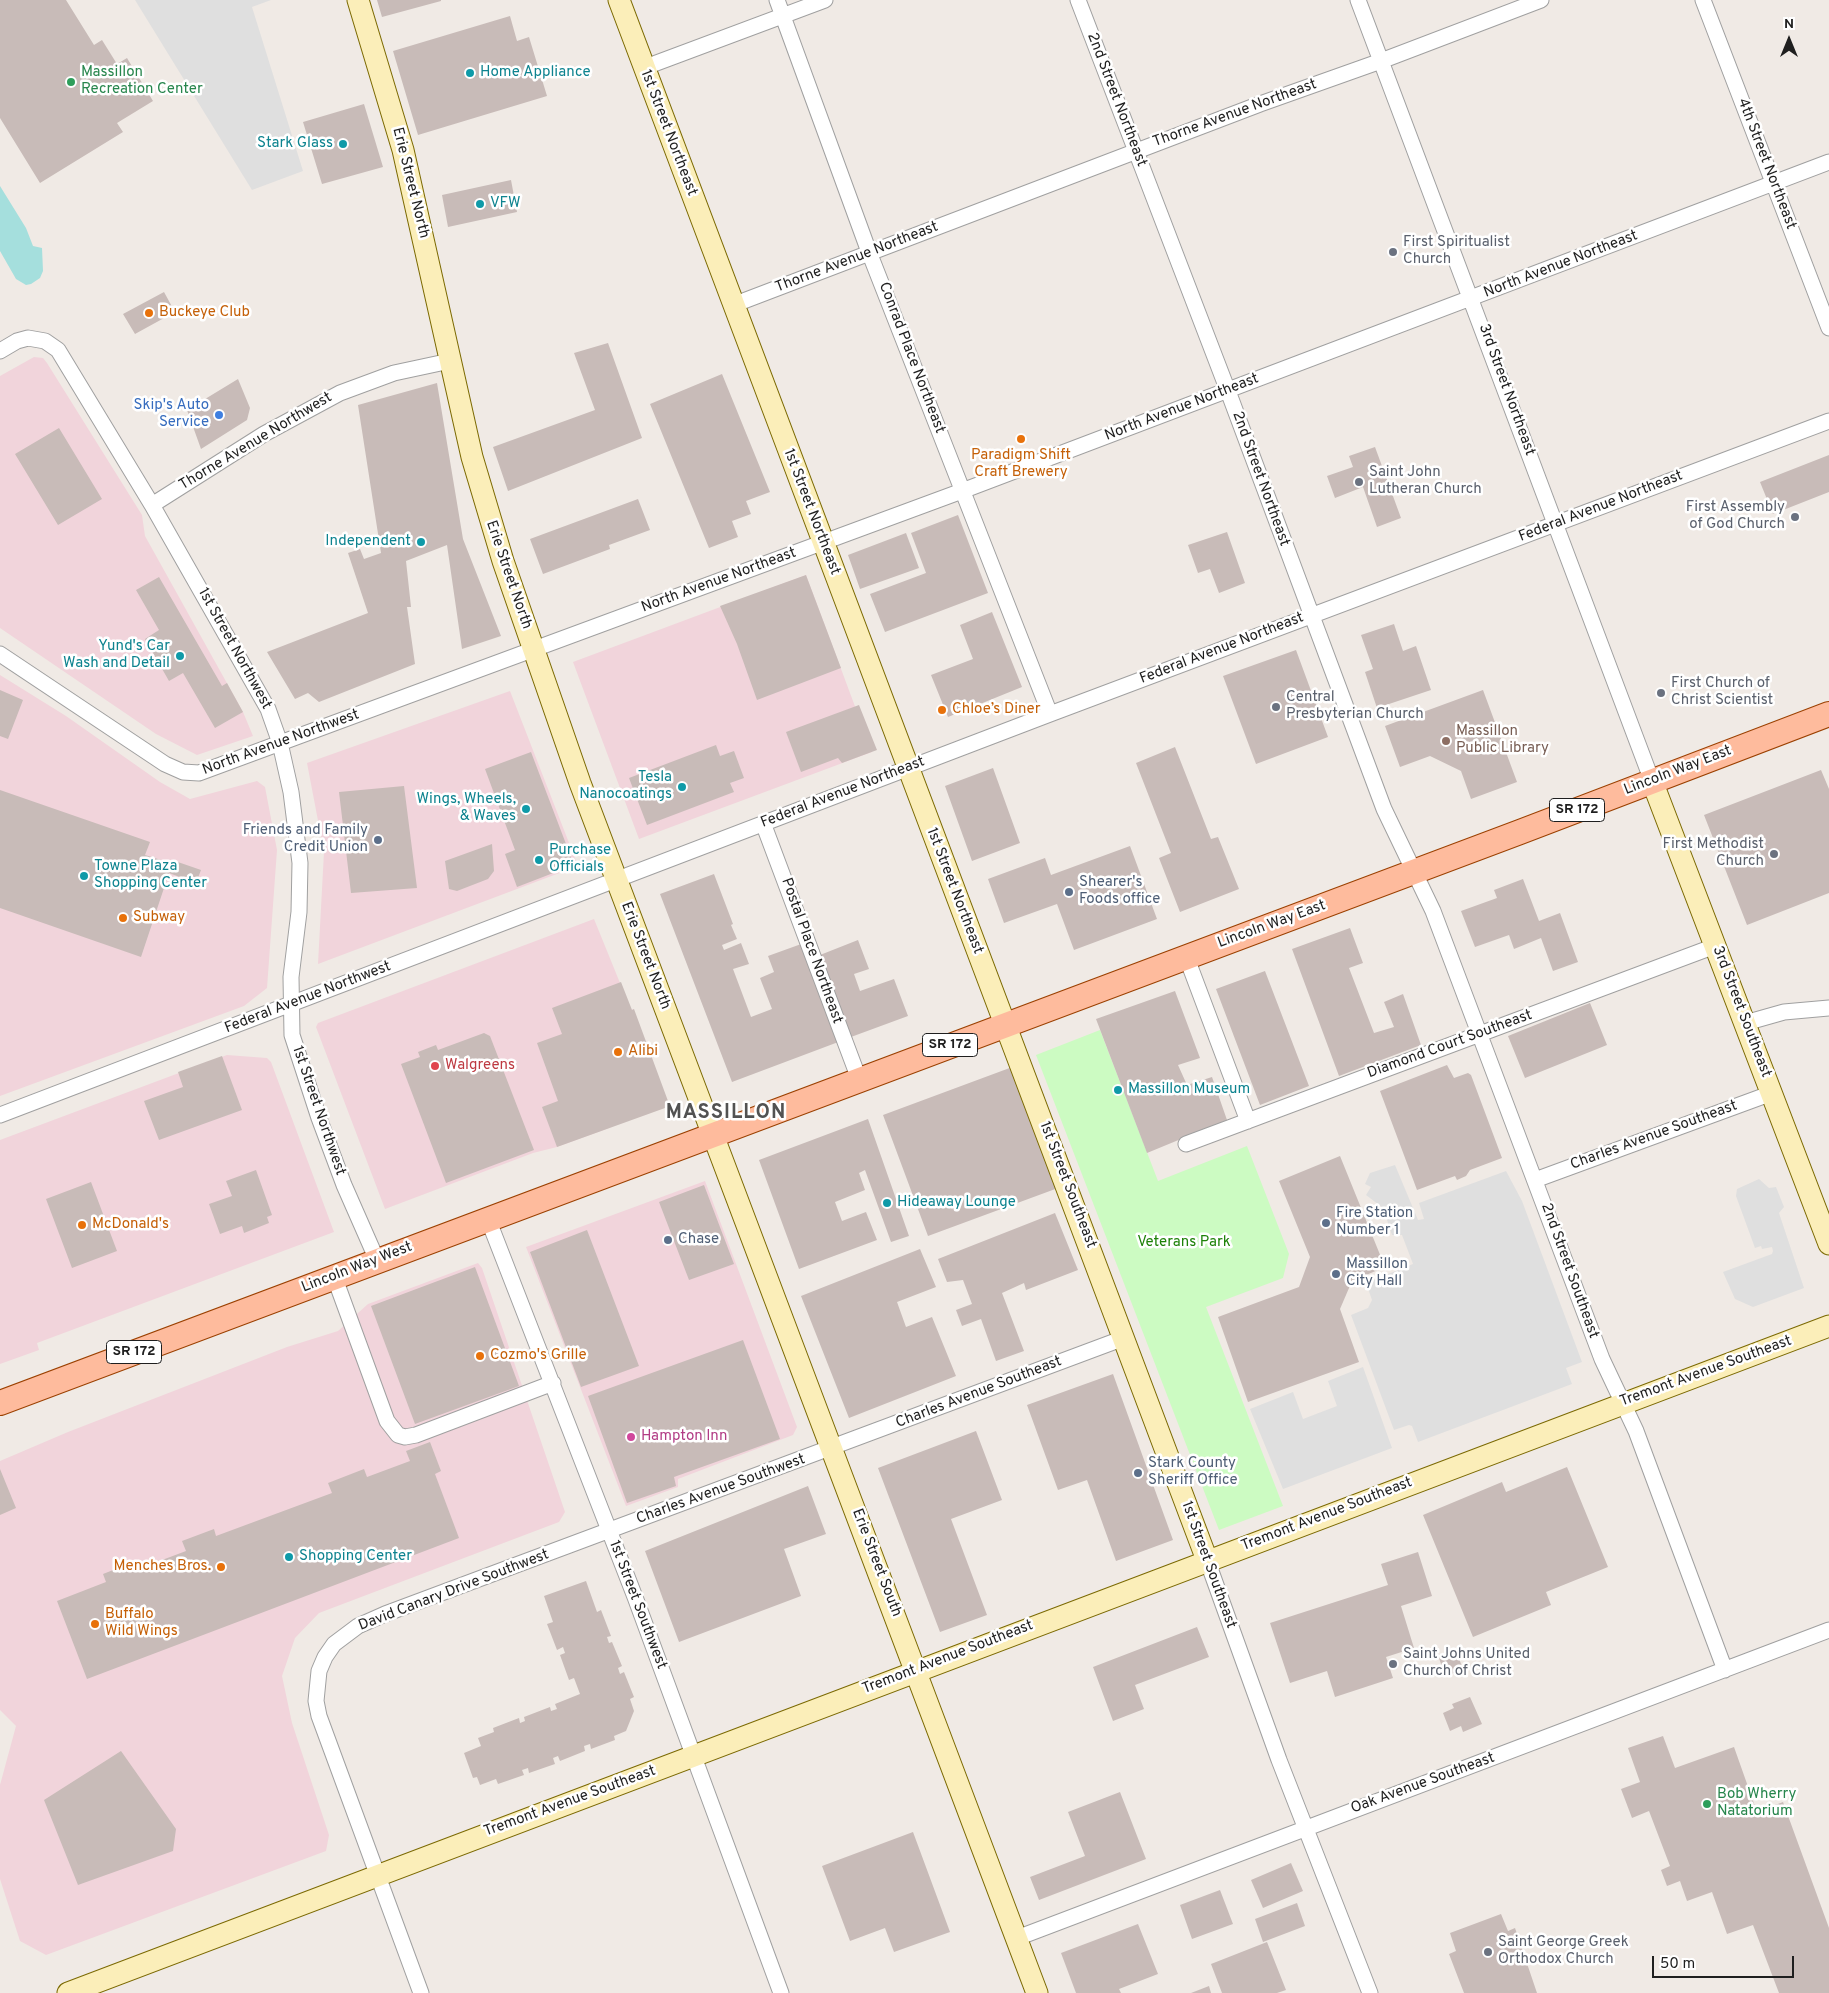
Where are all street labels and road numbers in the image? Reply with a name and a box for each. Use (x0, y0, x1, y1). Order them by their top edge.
street label: 2nd Street Northeast (1082, 30, 1150, 170)
street label: 1st Street Northeast (636, 67, 700, 199)
street label: Thorne Avenue Northeast (1151, 76, 1319, 152)
street label: 4th Street Northeast (1733, 96, 1799, 232)
street label: Erie Street North (388, 126, 432, 240)
street label: Thorne Avenue Northeast (773, 219, 941, 297)
street label: North Avenue Northeast (1481, 227, 1641, 303)
street label: Conrad Place Northeast (874, 280, 948, 436)
street label: 3rd Street Northeast (1474, 322, 1538, 458)
street label: North Avenue Northeast (1102, 370, 1262, 446)
street label: Thorne Avenue Northwest (176, 389, 336, 495)
street label: 2nd Street Northeast (1227, 409, 1293, 549)
street label: 1st Street Northeast (779, 446, 843, 578)
street label: Federal Avenue Northeast (1516, 467, 1686, 547)
street label: Erie Street North (481, 518, 535, 632)
street label: North Avenue Northeast (639, 545, 799, 617)
street label: 1st Street Northwest (193, 585, 275, 713)
street label: Federal Avenue Northeast (1137, 609, 1307, 689)
street label: North Avenue Northwest (200, 706, 362, 780)
street label: Lincoln Way East (1622, 742, 1734, 800)
street label: Federal Avenue Northeast (758, 753, 928, 833)
road number: SR 172 (1550, 798, 1604, 822)
street label: 1st Street Northeast (922, 825, 986, 957)
street label: Postal Place Northeast (776, 876, 846, 1026)
street label: Lincoln Way East (1216, 897, 1328, 953)
street label: Erie Street North (616, 900, 674, 1012)
street label: 3rd Street Southeast (1708, 944, 1774, 1080)
street label: Federal Avenue Northwest (222, 958, 394, 1038)
street label: Diamond Court Southeast (1365, 1007, 1535, 1083)
road number: SR 172 (922, 1034, 978, 1056)
street label: 1st Street Northwest (287, 1044, 349, 1178)
street label: Charles Avenue Southeast (1568, 1097, 1740, 1175)
street label: 1st Street Southeast (1035, 1119, 1099, 1251)
street label: 2nd Street Southeast (1536, 1201, 1602, 1341)
street label: Lincoln Way West (299, 1239, 415, 1297)
street label: Tremont Avenue Southeast (1618, 1333, 1794, 1411)
road number: SR 172 (106, 1340, 162, 1364)
street label: Charles Avenue Southeast (894, 1353, 1064, 1433)
street label: Charles Avenue Southwest (634, 1451, 808, 1529)
street label: Tremont Avenue Southeast (1239, 1474, 1415, 1556)
street label: 1st Street Southeast (1177, 1499, 1239, 1631)
street label: Erie Street South (847, 1506, 905, 1620)
street label: 1st Street Southwest (604, 1538, 670, 1672)
street label: David Canary Drive Southwest (356, 1546, 552, 1636)
street label: Tremont Avenue Southeast (860, 1617, 1036, 1699)
street label: Oak Avenue Southeast (1349, 1750, 1497, 1818)
street label: Tremont Avenue Southeast (482, 1763, 658, 1841)

